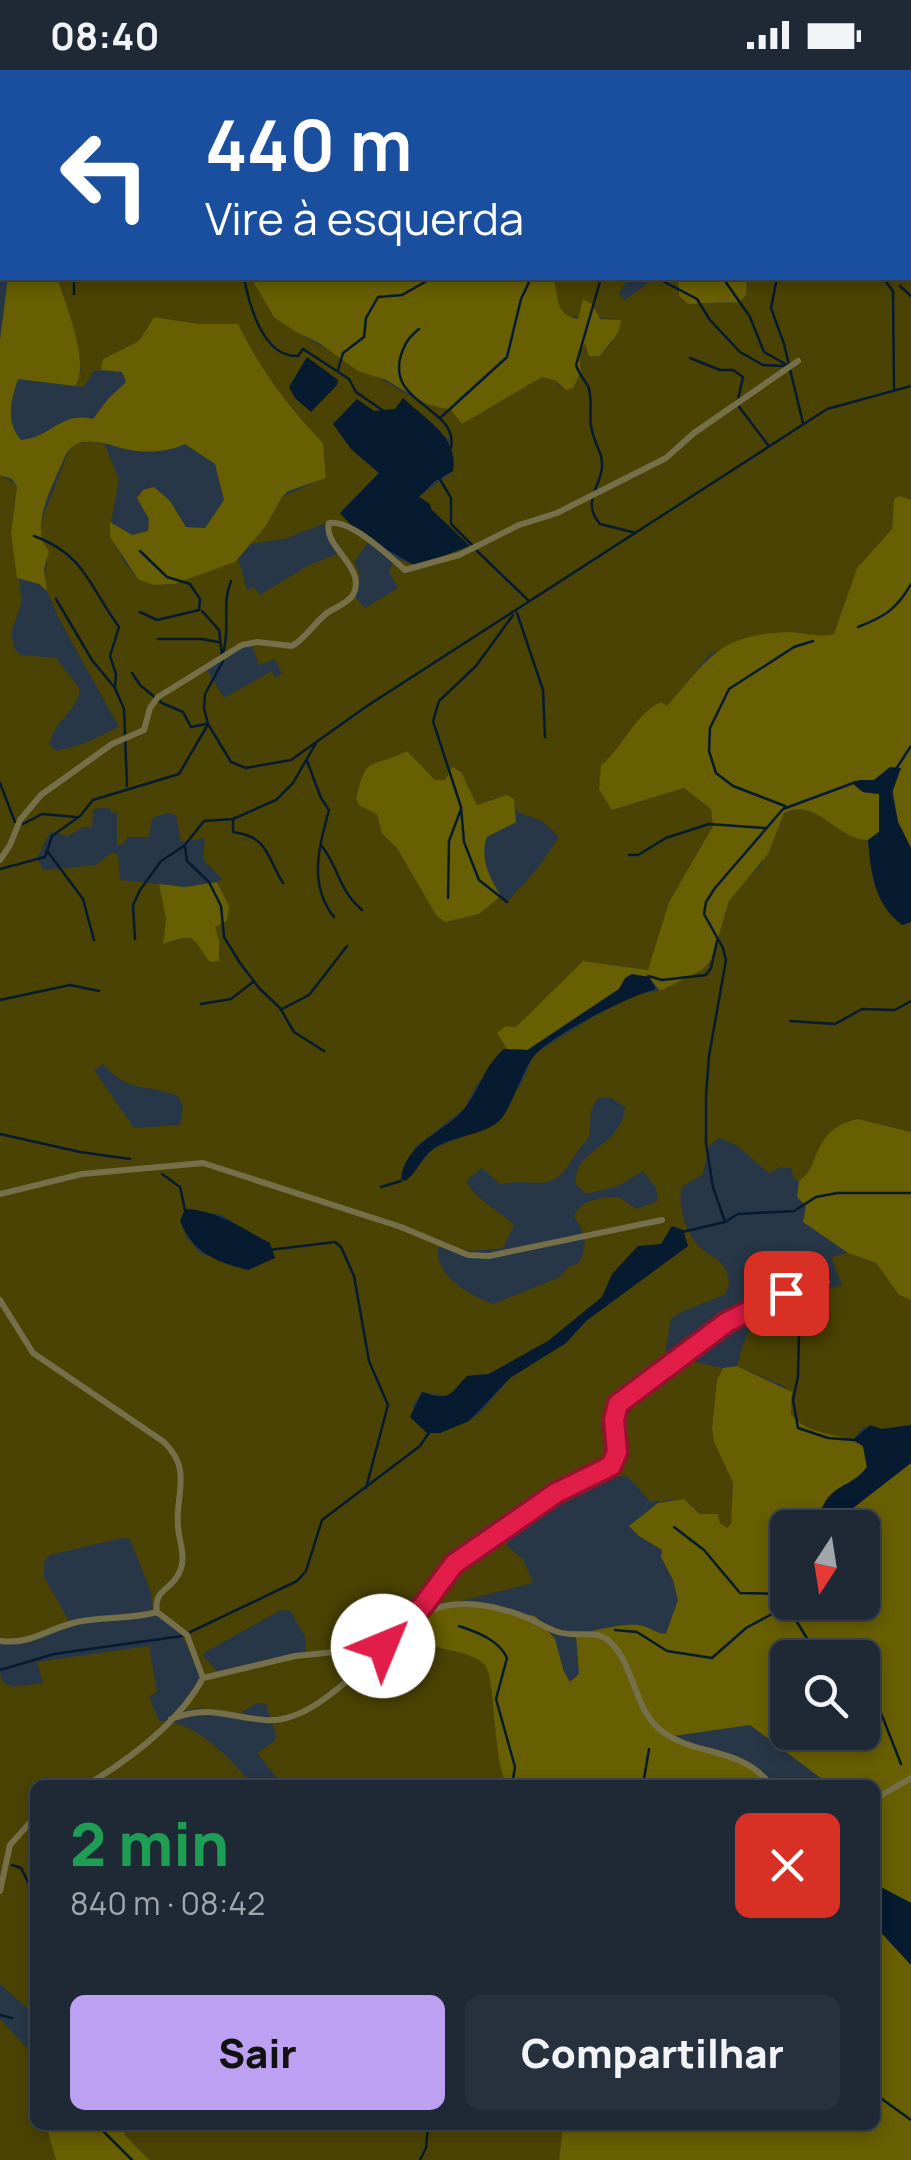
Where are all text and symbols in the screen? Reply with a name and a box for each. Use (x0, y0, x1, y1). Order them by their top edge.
text: 08:40 (50, 9, 159, 61)
text: 440 m (205, 96, 412, 192)
icon: left (40, 110, 170, 240)
text: Vire à esquerda (205, 187, 524, 249)
pin (744, 1251, 829, 1336)
icon: arrive (759, 1266, 814, 1321)
north arrow (770, 1510, 880, 1620)
map controls (770, 1510, 880, 1750)
position arrow (331, 1594, 435, 1698)
button: search (770, 1640, 880, 1750)
text: 2 min (70, 1802, 229, 1884)
button: close (735, 1813, 840, 1918)
text: 840 m · 08:42 (70, 1881, 265, 1925)
button: Sair (70, 1995, 445, 2110)
button: Compartilhar (465, 1995, 840, 2110)

